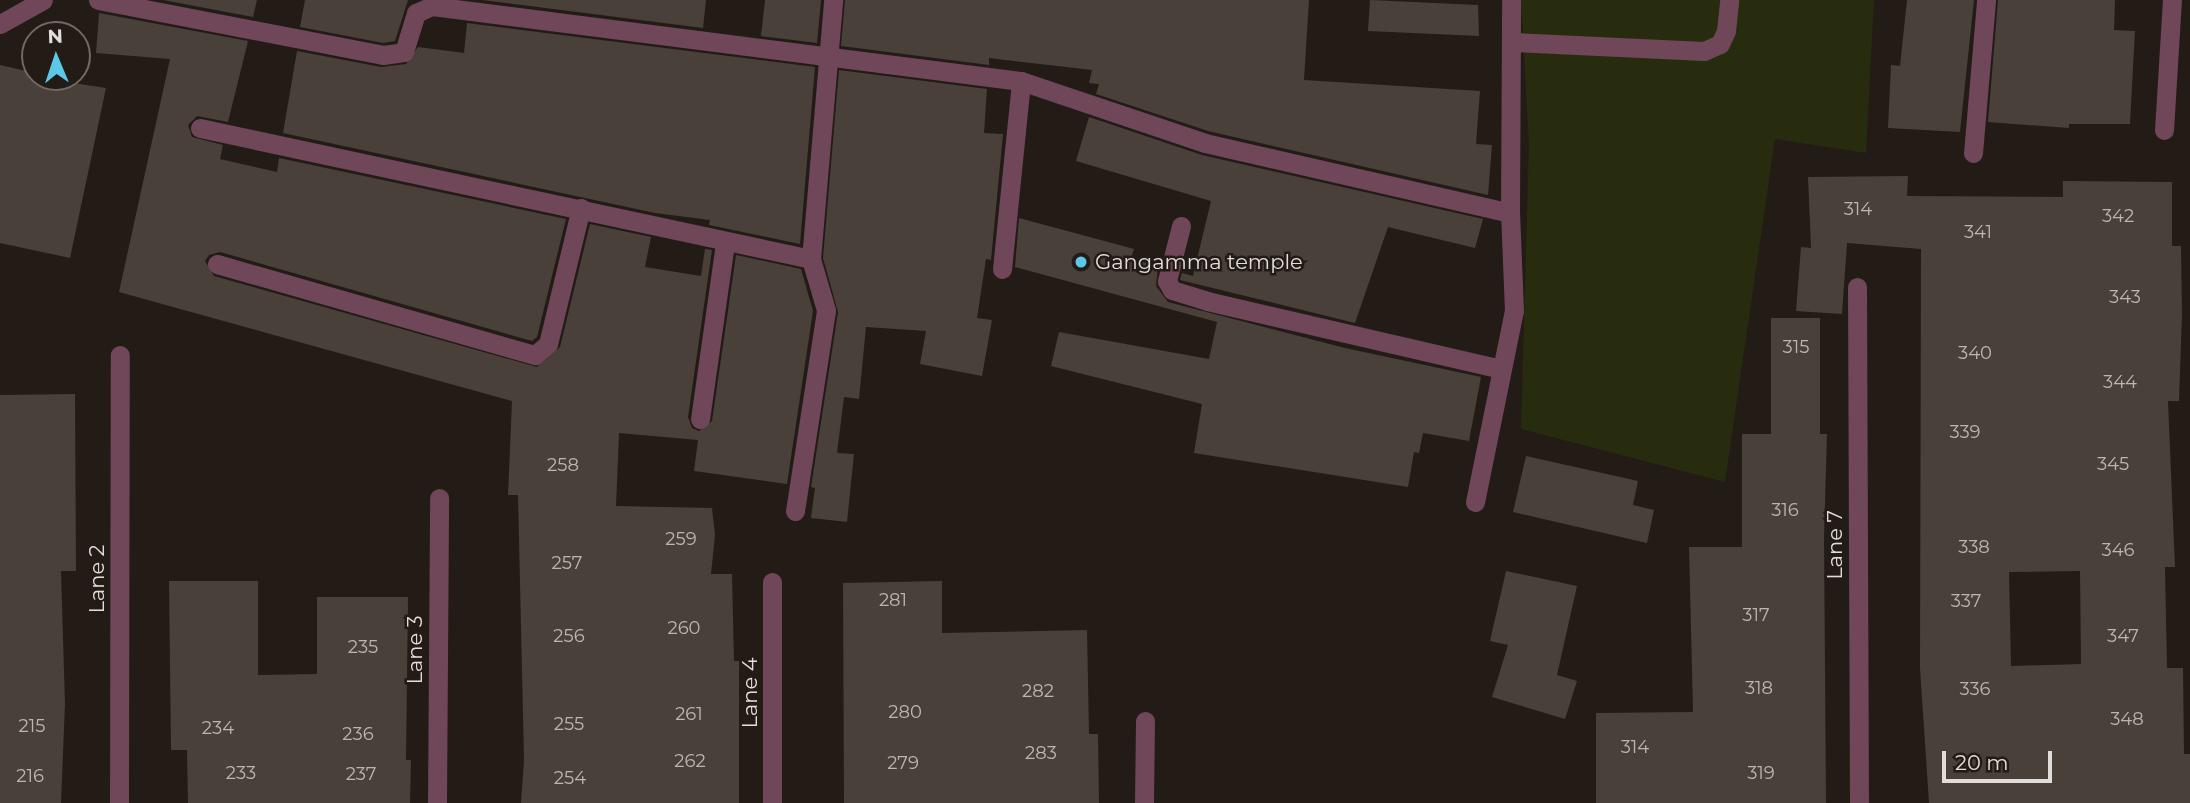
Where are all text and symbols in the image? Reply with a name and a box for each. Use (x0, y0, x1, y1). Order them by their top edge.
north arrow (21, 21, 91, 91)
text: N (47, 25, 63, 48)
house number: 314 (1844, 198, 1872, 220)
house number: 342 (2102, 205, 2134, 227)
house number: 341 (1964, 221, 1992, 243)
place label: Gangamma temple (1095, 249, 1303, 275)
marker: Gangamma temple (1073, 254, 1089, 270)
house number: 343 (2109, 286, 2141, 308)
house number: 315 (1783, 336, 1809, 358)
house number: 340 (1958, 342, 1992, 364)
house number: 344 (2103, 371, 2137, 393)
house number: 339 (1949, 421, 1981, 443)
house number: 345 (2097, 453, 2129, 475)
house number: 258 (547, 454, 579, 476)
house number: 316 (1771, 499, 1799, 521)
street label: Lane 7 (1822, 510, 1848, 580)
house number: 259 (665, 528, 697, 550)
house number: 338 (1958, 536, 1990, 558)
house number: 346 (2101, 539, 2135, 561)
street label: Lane 2 (84, 544, 110, 614)
house number: 257 (552, 552, 582, 574)
house number: 281 (879, 589, 907, 611)
house number: 337 (1951, 590, 1981, 612)
house number: 317 (1742, 604, 1770, 626)
street label: Lane 3 (402, 616, 428, 684)
house number: 260 (667, 617, 701, 639)
house number: 256 (553, 625, 585, 647)
house number: 347 (2107, 625, 2139, 647)
house number: 235 (348, 636, 378, 658)
street label: Lane 4 (737, 657, 763, 729)
house number: 318 (1745, 677, 1773, 699)
house number: 336 (1959, 678, 1991, 700)
house number: 282 (1022, 680, 1054, 702)
house number: 280 (888, 701, 922, 723)
house number: 261 (675, 703, 703, 725)
house number: 348 (2110, 708, 2144, 730)
house number: 255 (554, 713, 584, 735)
house number: 215 (19, 715, 45, 737)
house number: 234 (202, 717, 234, 739)
house number: 236 (342, 723, 374, 745)
house number: 314 (1621, 736, 1649, 758)
scale bar (1945, 736, 2055, 780)
house number: 283 (1025, 742, 1057, 764)
house number: 262 (674, 750, 706, 772)
text: 20 m (1955, 750, 2009, 775)
house number: 279 (887, 752, 919, 774)
house number: 233 (226, 762, 256, 784)
house number: 319 (1747, 762, 1775, 784)
house number: 237 (346, 763, 376, 785)
house number: 216 (16, 765, 44, 787)
house number: 254 (554, 767, 586, 789)

